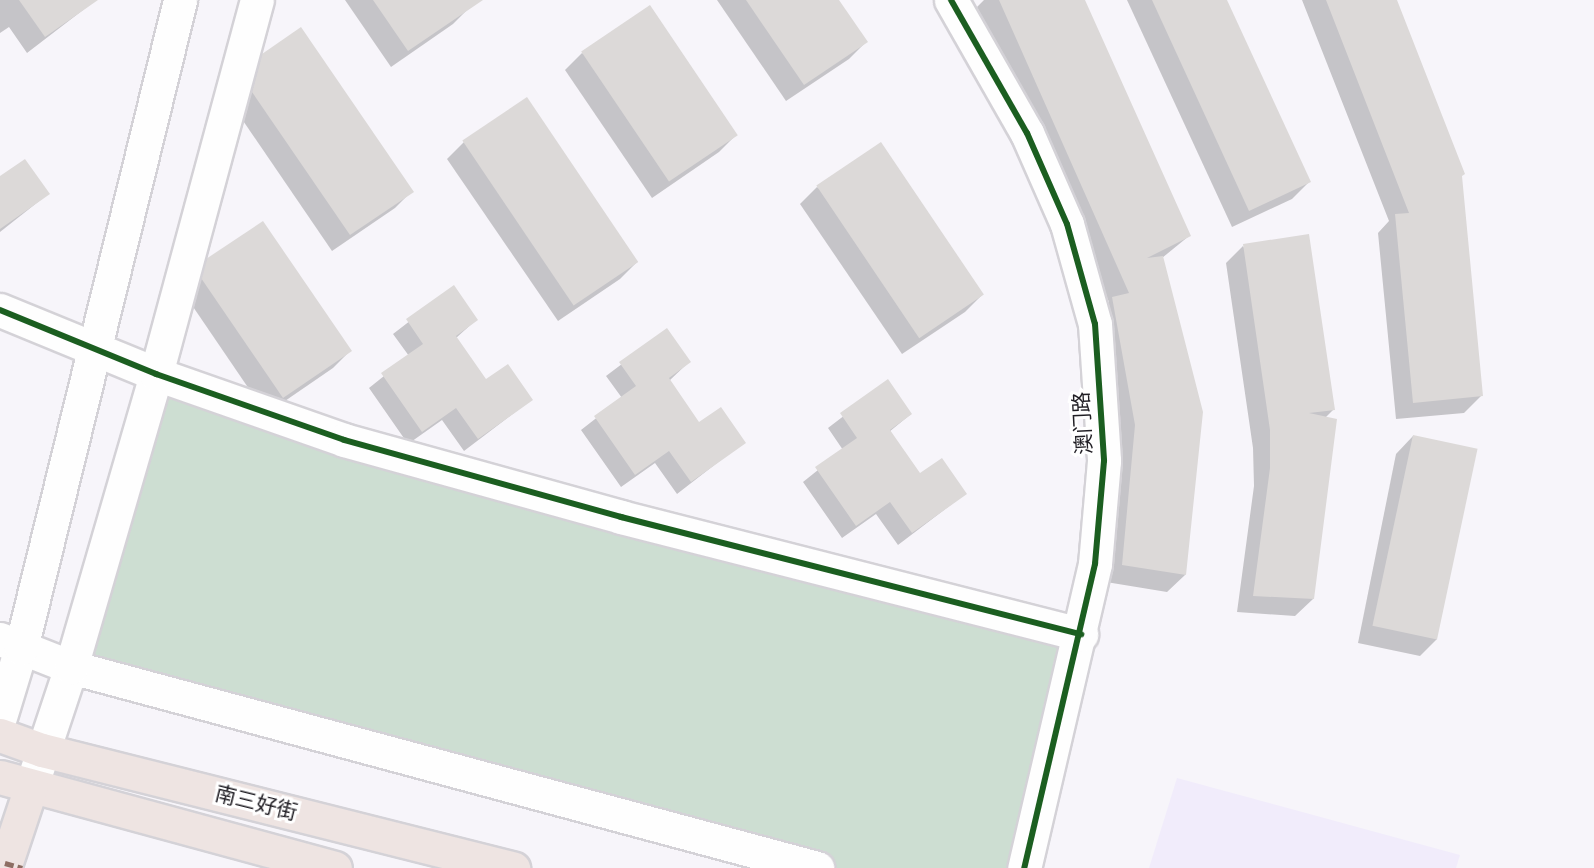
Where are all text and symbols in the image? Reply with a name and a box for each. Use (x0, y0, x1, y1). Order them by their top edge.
street label: 澳门路 (1070, 391, 1098, 455)
street label: 南三好街 (212, 782, 300, 826)

